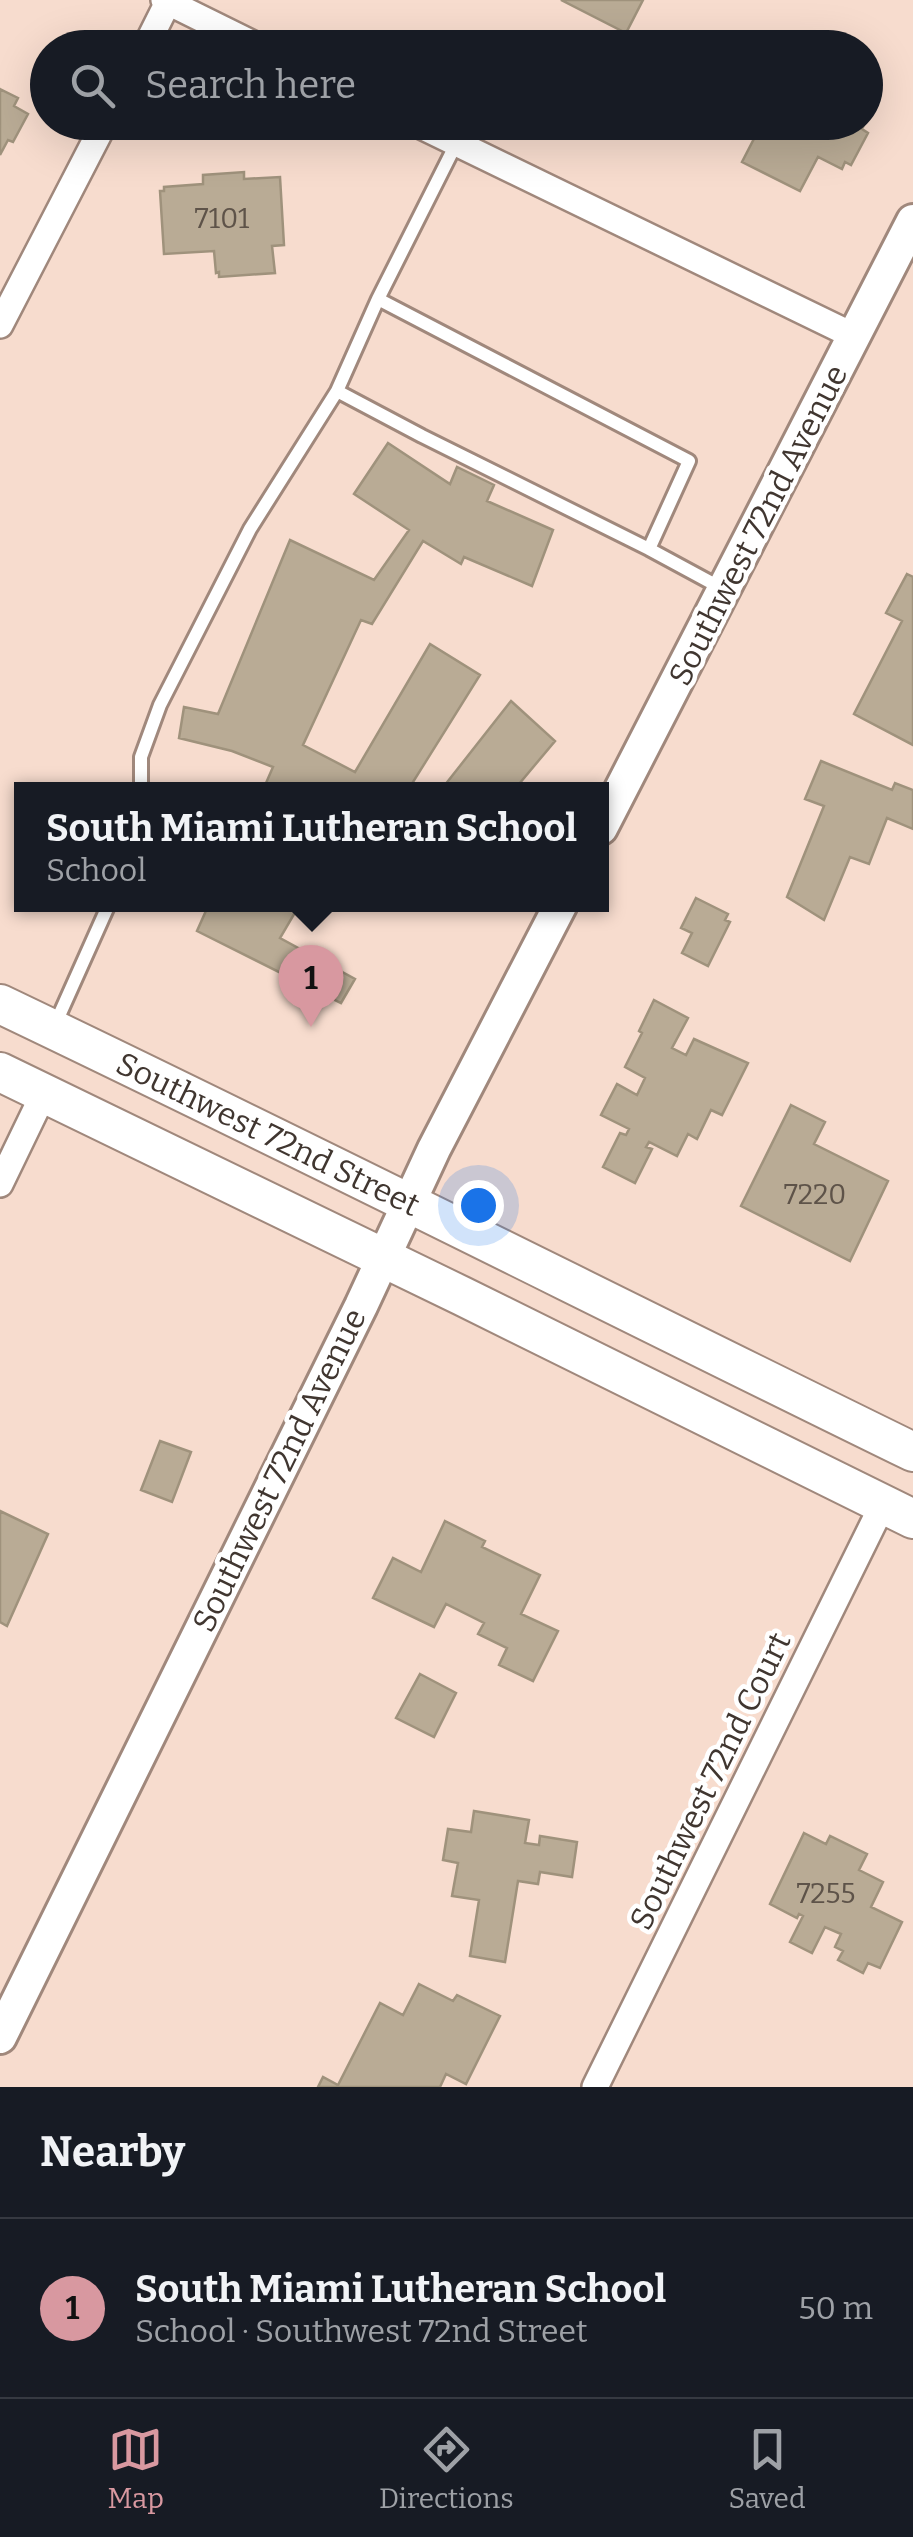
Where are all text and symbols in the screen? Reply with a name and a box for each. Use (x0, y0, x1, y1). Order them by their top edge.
search box (30, 30, 883, 140)
icon: search (65, 58, 120, 113)
text: Search here (145, 62, 356, 108)
house number: 7101 (195, 202, 250, 235)
street label: Southwest 72nd Avenue (661, 358, 855, 692)
popup (14, 782, 609, 912)
text: South Miami Lutheran School (46, 805, 577, 851)
text: School (46, 851, 146, 889)
pin: 1 (278, 944, 344, 1027)
street label: Southwest 72nd Street (110, 1044, 426, 1224)
house number: 7220 (784, 1178, 846, 1211)
your location (453, 1180, 504, 1231)
street label: Southwest 72nd Avenue (184, 1302, 374, 1638)
street label: Southwest 72nd Court (622, 1626, 799, 1936)
house number: 7255 (796, 1877, 856, 1910)
text: Nearby (40, 2127, 185, 2177)
text: South Miami Lutheran School (135, 2266, 666, 2312)
text: 1 (66, 2289, 79, 2327)
text: 50 m (798, 2289, 873, 2327)
text: School · Southwest 72nd Street (135, 2312, 587, 2350)
tab: Map (107, 2422, 164, 2515)
tab: Directions (379, 2422, 514, 2515)
tab: Saved (729, 2422, 806, 2515)

